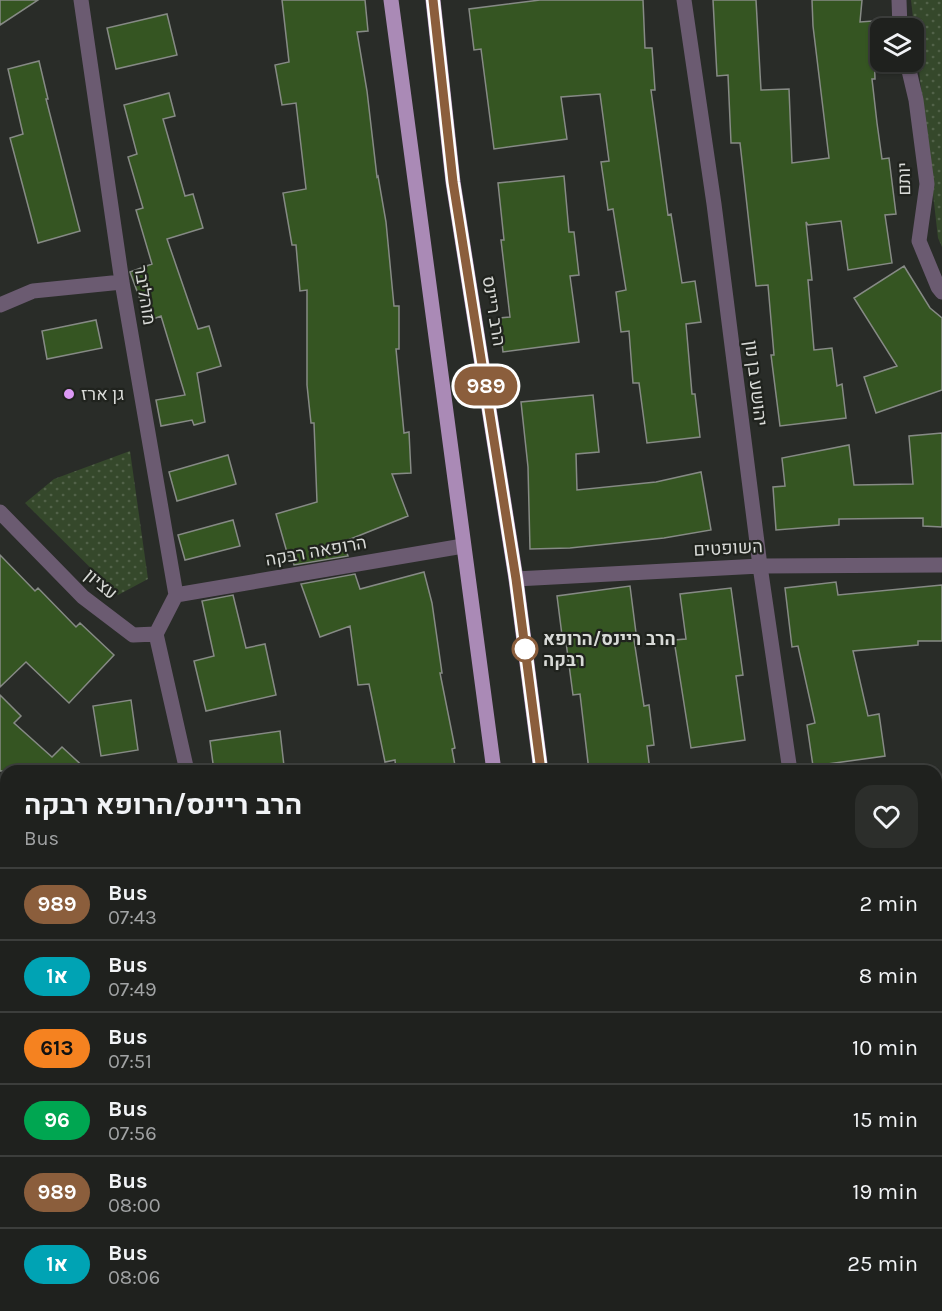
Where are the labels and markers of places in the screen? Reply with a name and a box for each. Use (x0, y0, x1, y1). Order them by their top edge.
place label: גן ארז (81, 383, 124, 405)
marker: גן ארז (62, 387, 76, 401)
place label: הרב ריינס/הרופא רבקה (543, 628, 676, 671)
marker: הרב ריינס/הרופא רבקה (512, 636, 538, 662)

